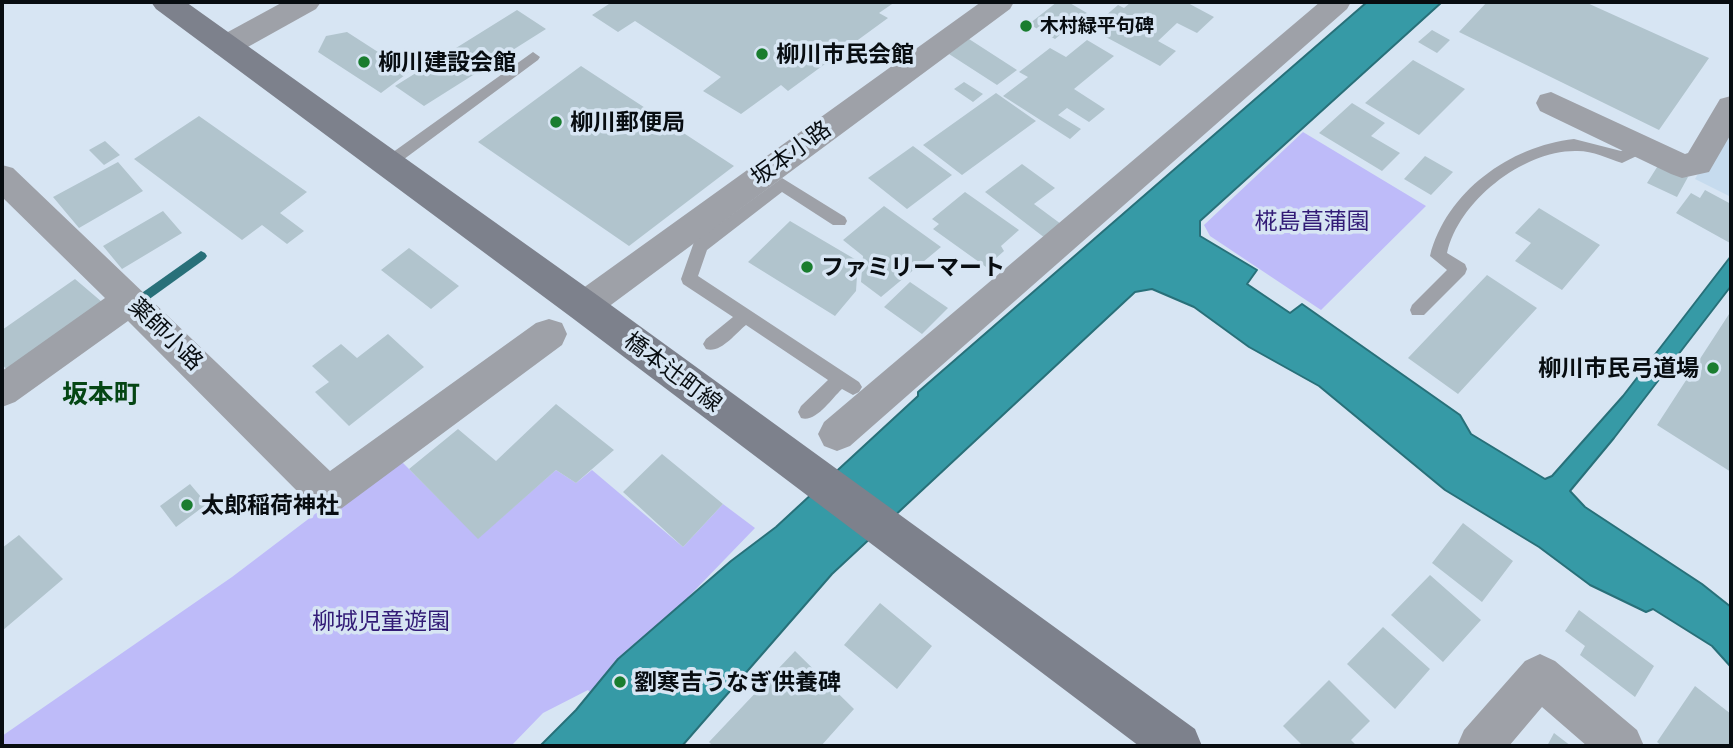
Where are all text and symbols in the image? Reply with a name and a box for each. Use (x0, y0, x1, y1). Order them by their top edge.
place label: 木村緑平句碑 (1040, 15, 1154, 37)
marker: 木村緑平句碑 (1018, 18, 1034, 34)
place label: 柳川市民会館 (776, 40, 914, 68)
marker: 柳川市民会館 (754, 46, 770, 62)
place label: 柳川建設会館 (378, 48, 516, 76)
marker: 柳川建設会館 (356, 54, 372, 70)
place label: 柳川郵便局 (570, 108, 685, 136)
marker: 柳川郵便局 (548, 114, 564, 130)
street label: 坂本小路 (746, 115, 836, 191)
park label: 椛島菖蒲園 (1255, 207, 1369, 235)
place label: ファミリーマート (821, 253, 1005, 281)
marker: ファミリーマート (799, 259, 815, 275)
street label: 薬師小路 (123, 292, 209, 376)
street label: 橋本辻町線 (619, 326, 727, 418)
place label: 柳川市民弓道場 (1538, 354, 1699, 382)
marker: 柳川市民弓道場 (1705, 360, 1721, 376)
district label: 坂本町 (62, 378, 140, 410)
place label: 太郎稲荷神社 (201, 491, 339, 519)
marker: 太郎稲荷神社 (179, 497, 195, 513)
park label: 柳城児童遊園 (312, 607, 450, 635)
place label: 劉寒吉うなぎ供養碑 (634, 668, 841, 696)
marker: 劉寒吉うなぎ供養碑 (612, 674, 628, 690)

